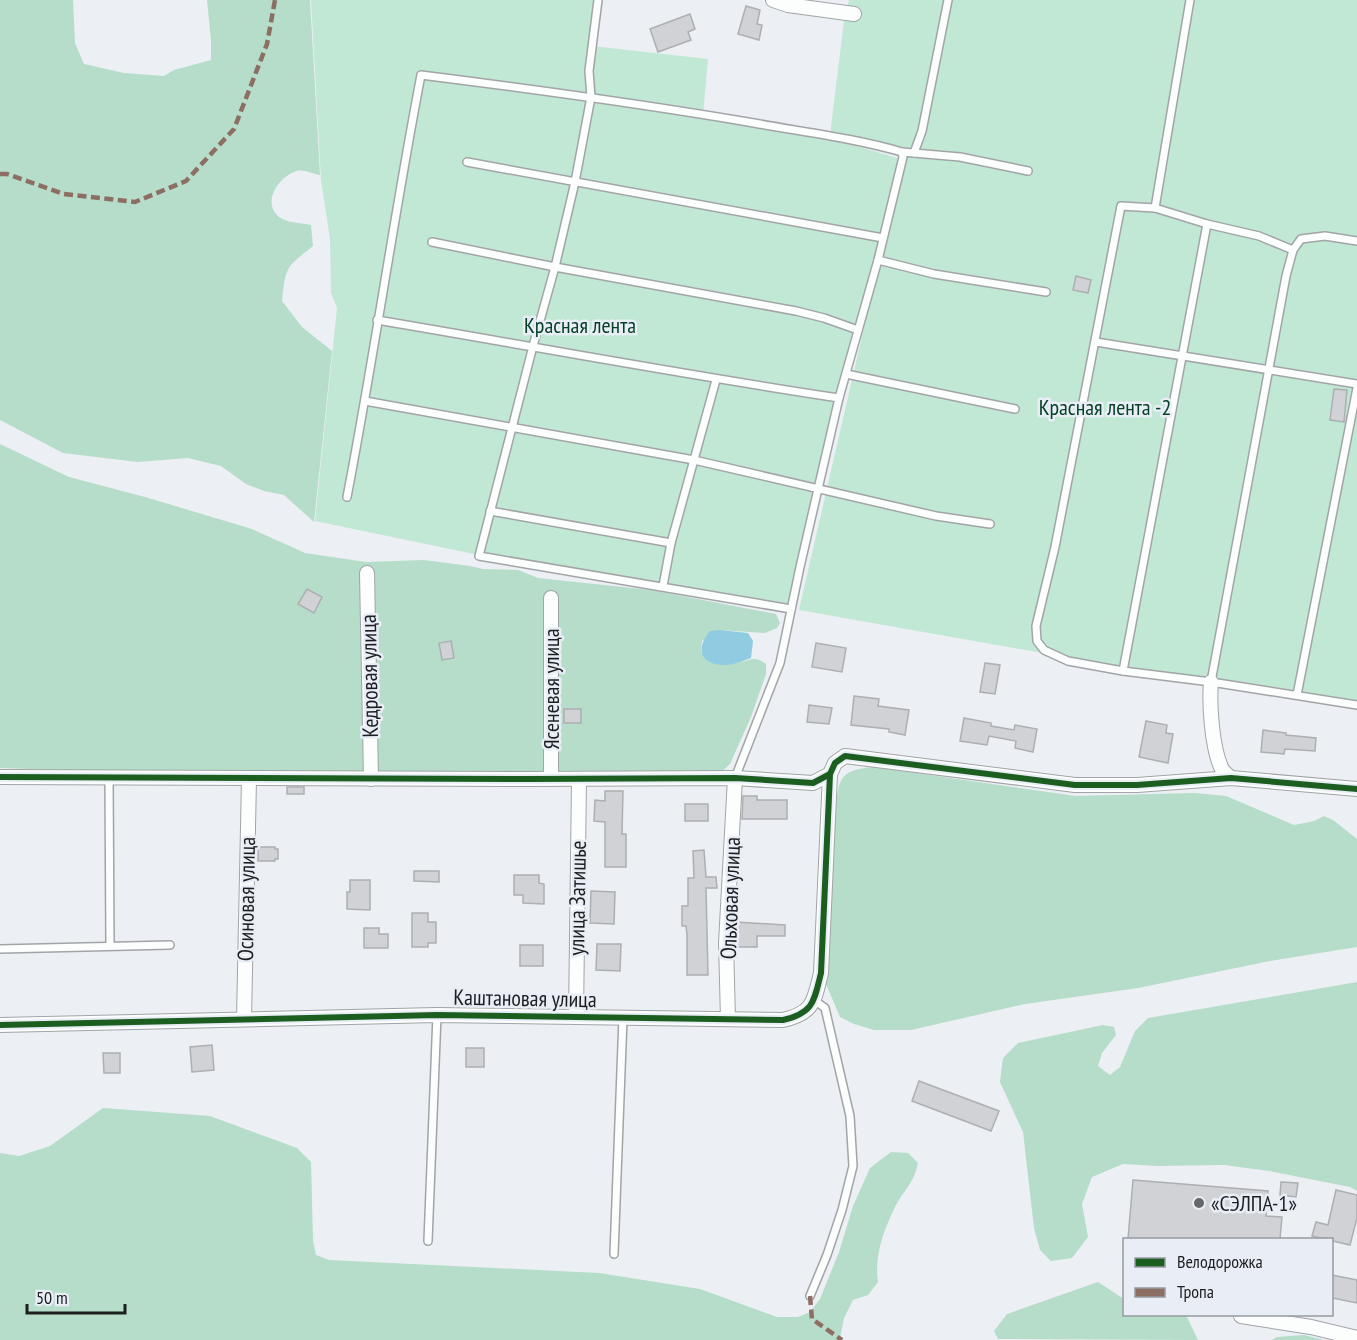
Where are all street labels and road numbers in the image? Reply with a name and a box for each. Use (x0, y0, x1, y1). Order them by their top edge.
street label: Кедровая улица (354, 614, 384, 738)
street label: Ясеневая улица (537, 628, 565, 750)
street label: Ольховая улица (714, 836, 746, 960)
street label: Осиновая улица (231, 837, 261, 961)
street label: улица Затишье (562, 840, 592, 956)
street label: Каштановая улица (453, 983, 597, 1013)

